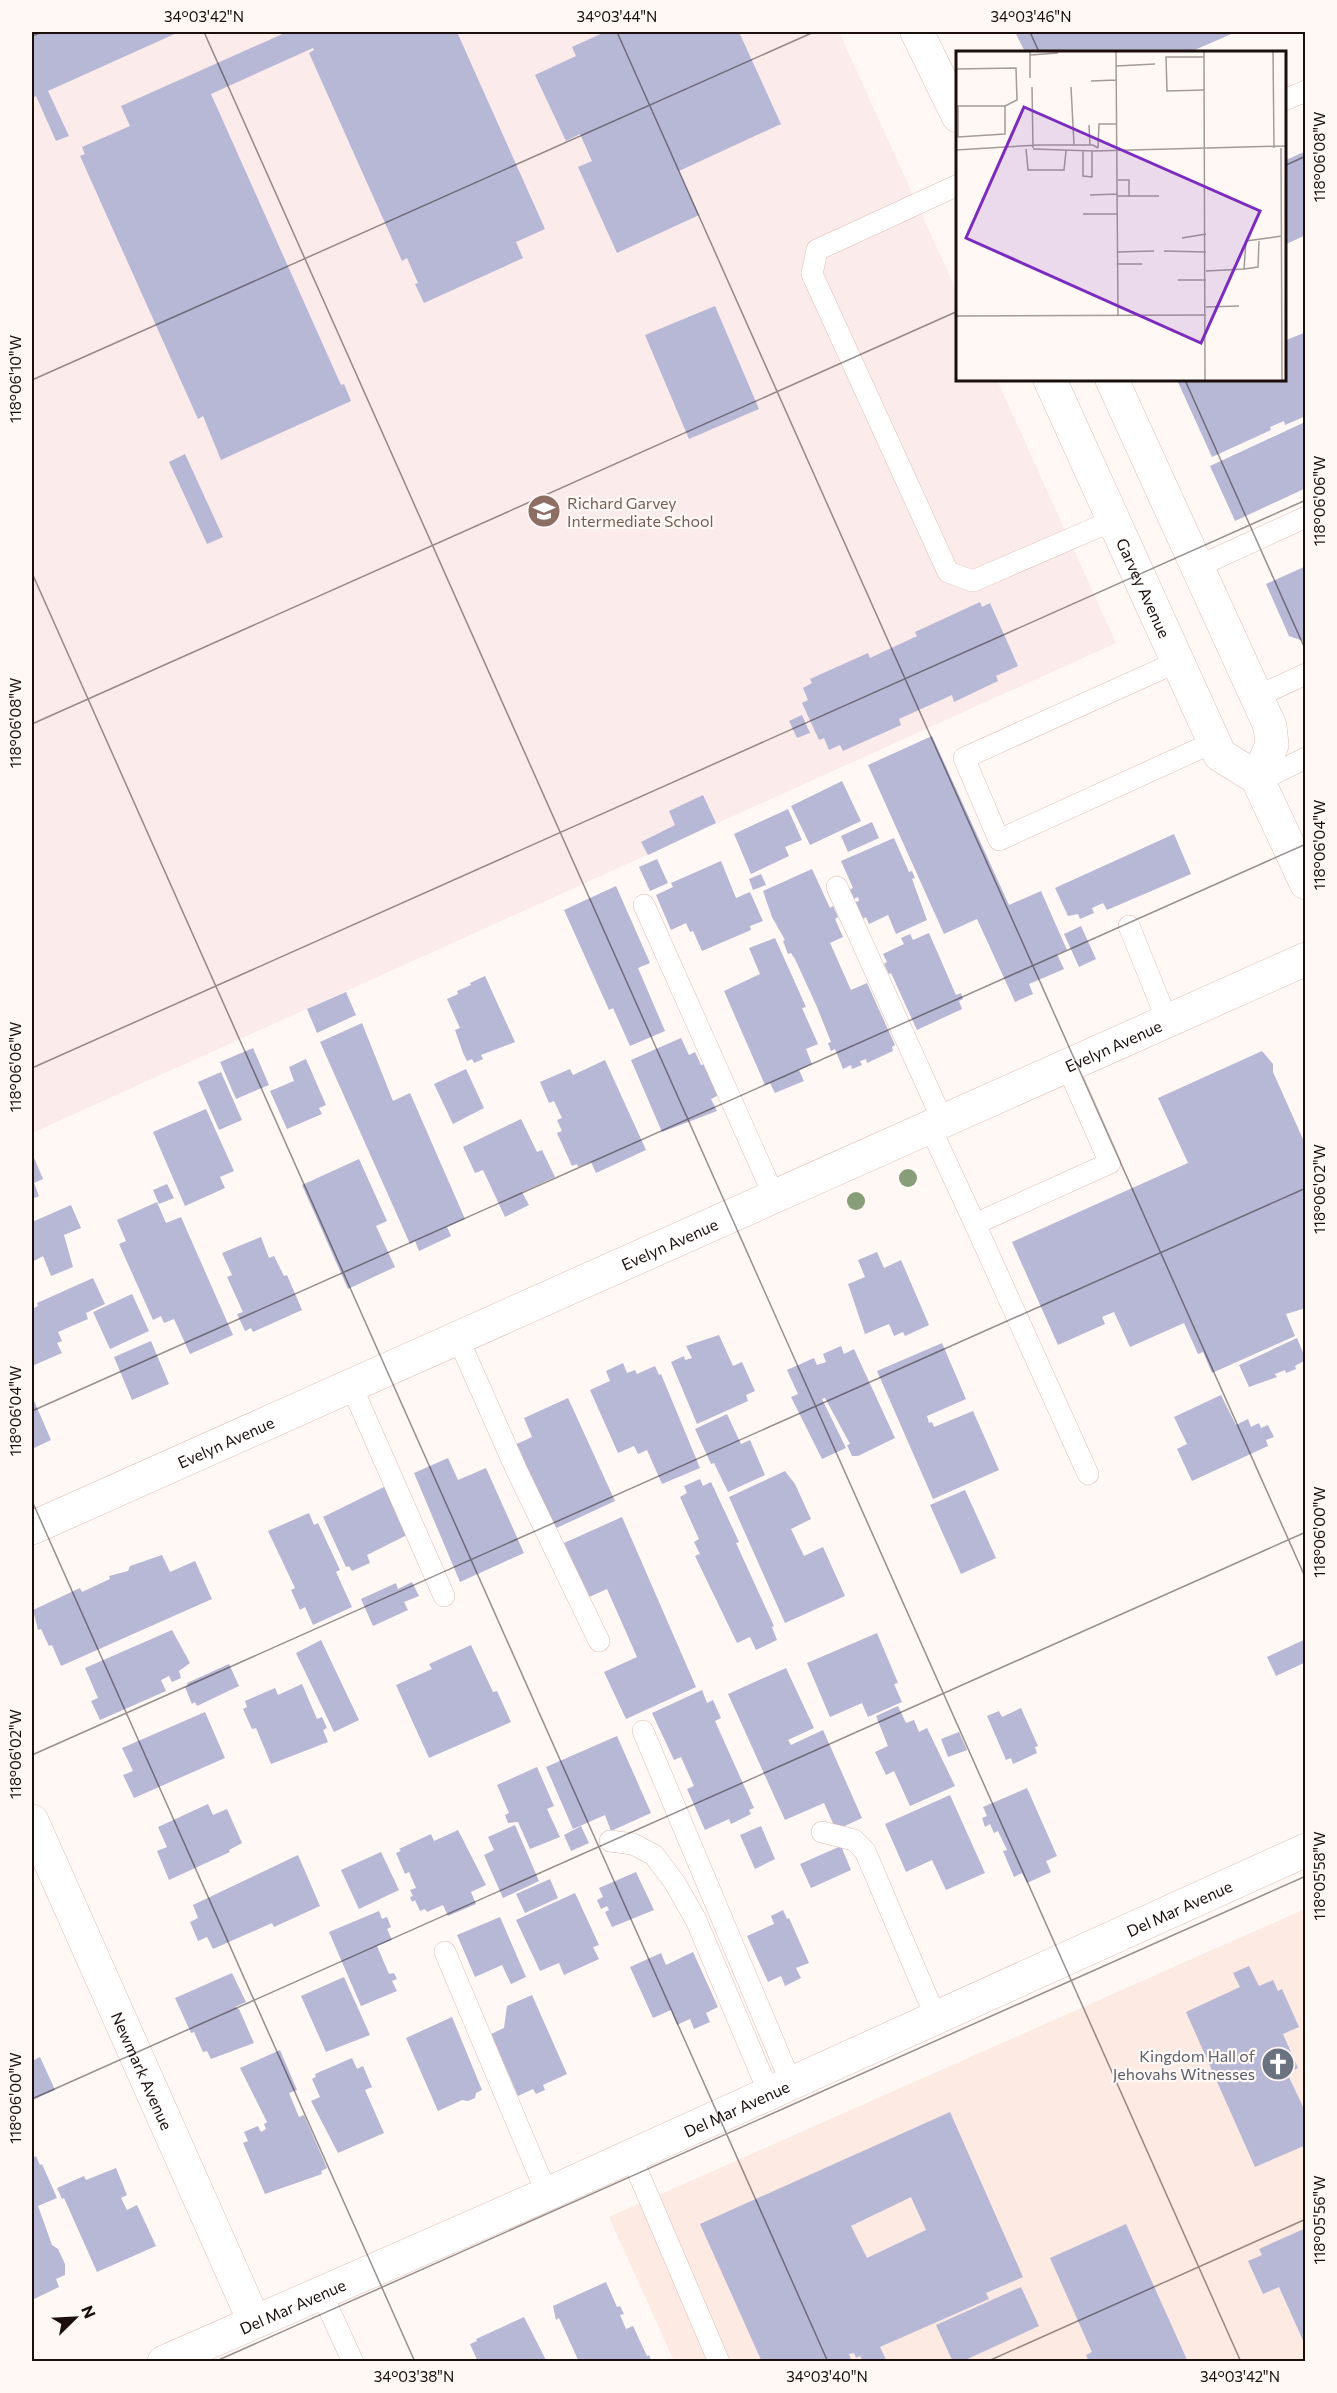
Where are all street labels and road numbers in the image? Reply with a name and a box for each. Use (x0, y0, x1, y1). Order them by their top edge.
street label: Garvey Avenue (1113, 535, 1175, 641)
street label: Evelyn Avenue (1062, 1015, 1164, 1075)
street label: Evelyn Avenue (618, 1214, 721, 1273)
street label: Evelyn Avenue (174, 1412, 277, 1471)
street label: Del Mar Avenue (1123, 1875, 1235, 1940)
street label: Newmark Avenue (108, 2009, 177, 2132)
street label: Del Mar Avenue (680, 2076, 792, 2140)
street label: Del Mar Avenue (236, 2274, 348, 2337)

